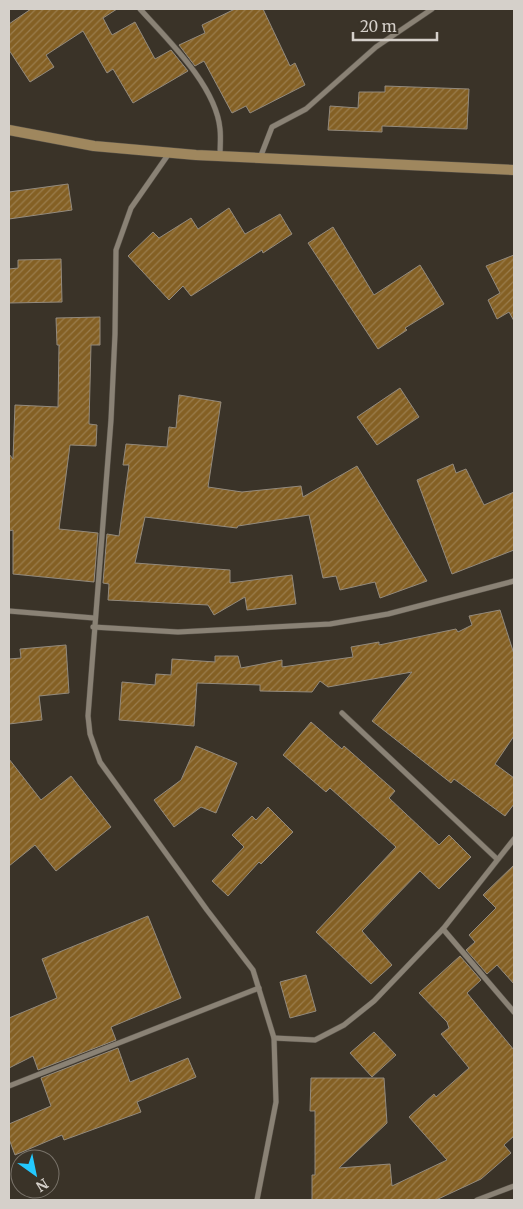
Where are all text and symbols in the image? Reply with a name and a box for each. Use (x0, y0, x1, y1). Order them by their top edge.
scale bar (353, 10, 437, 42)
text: 20 m (360, 17, 397, 36)
north arrow (10, 1149, 60, 1199)
text: N (33, 1174, 52, 1195)

